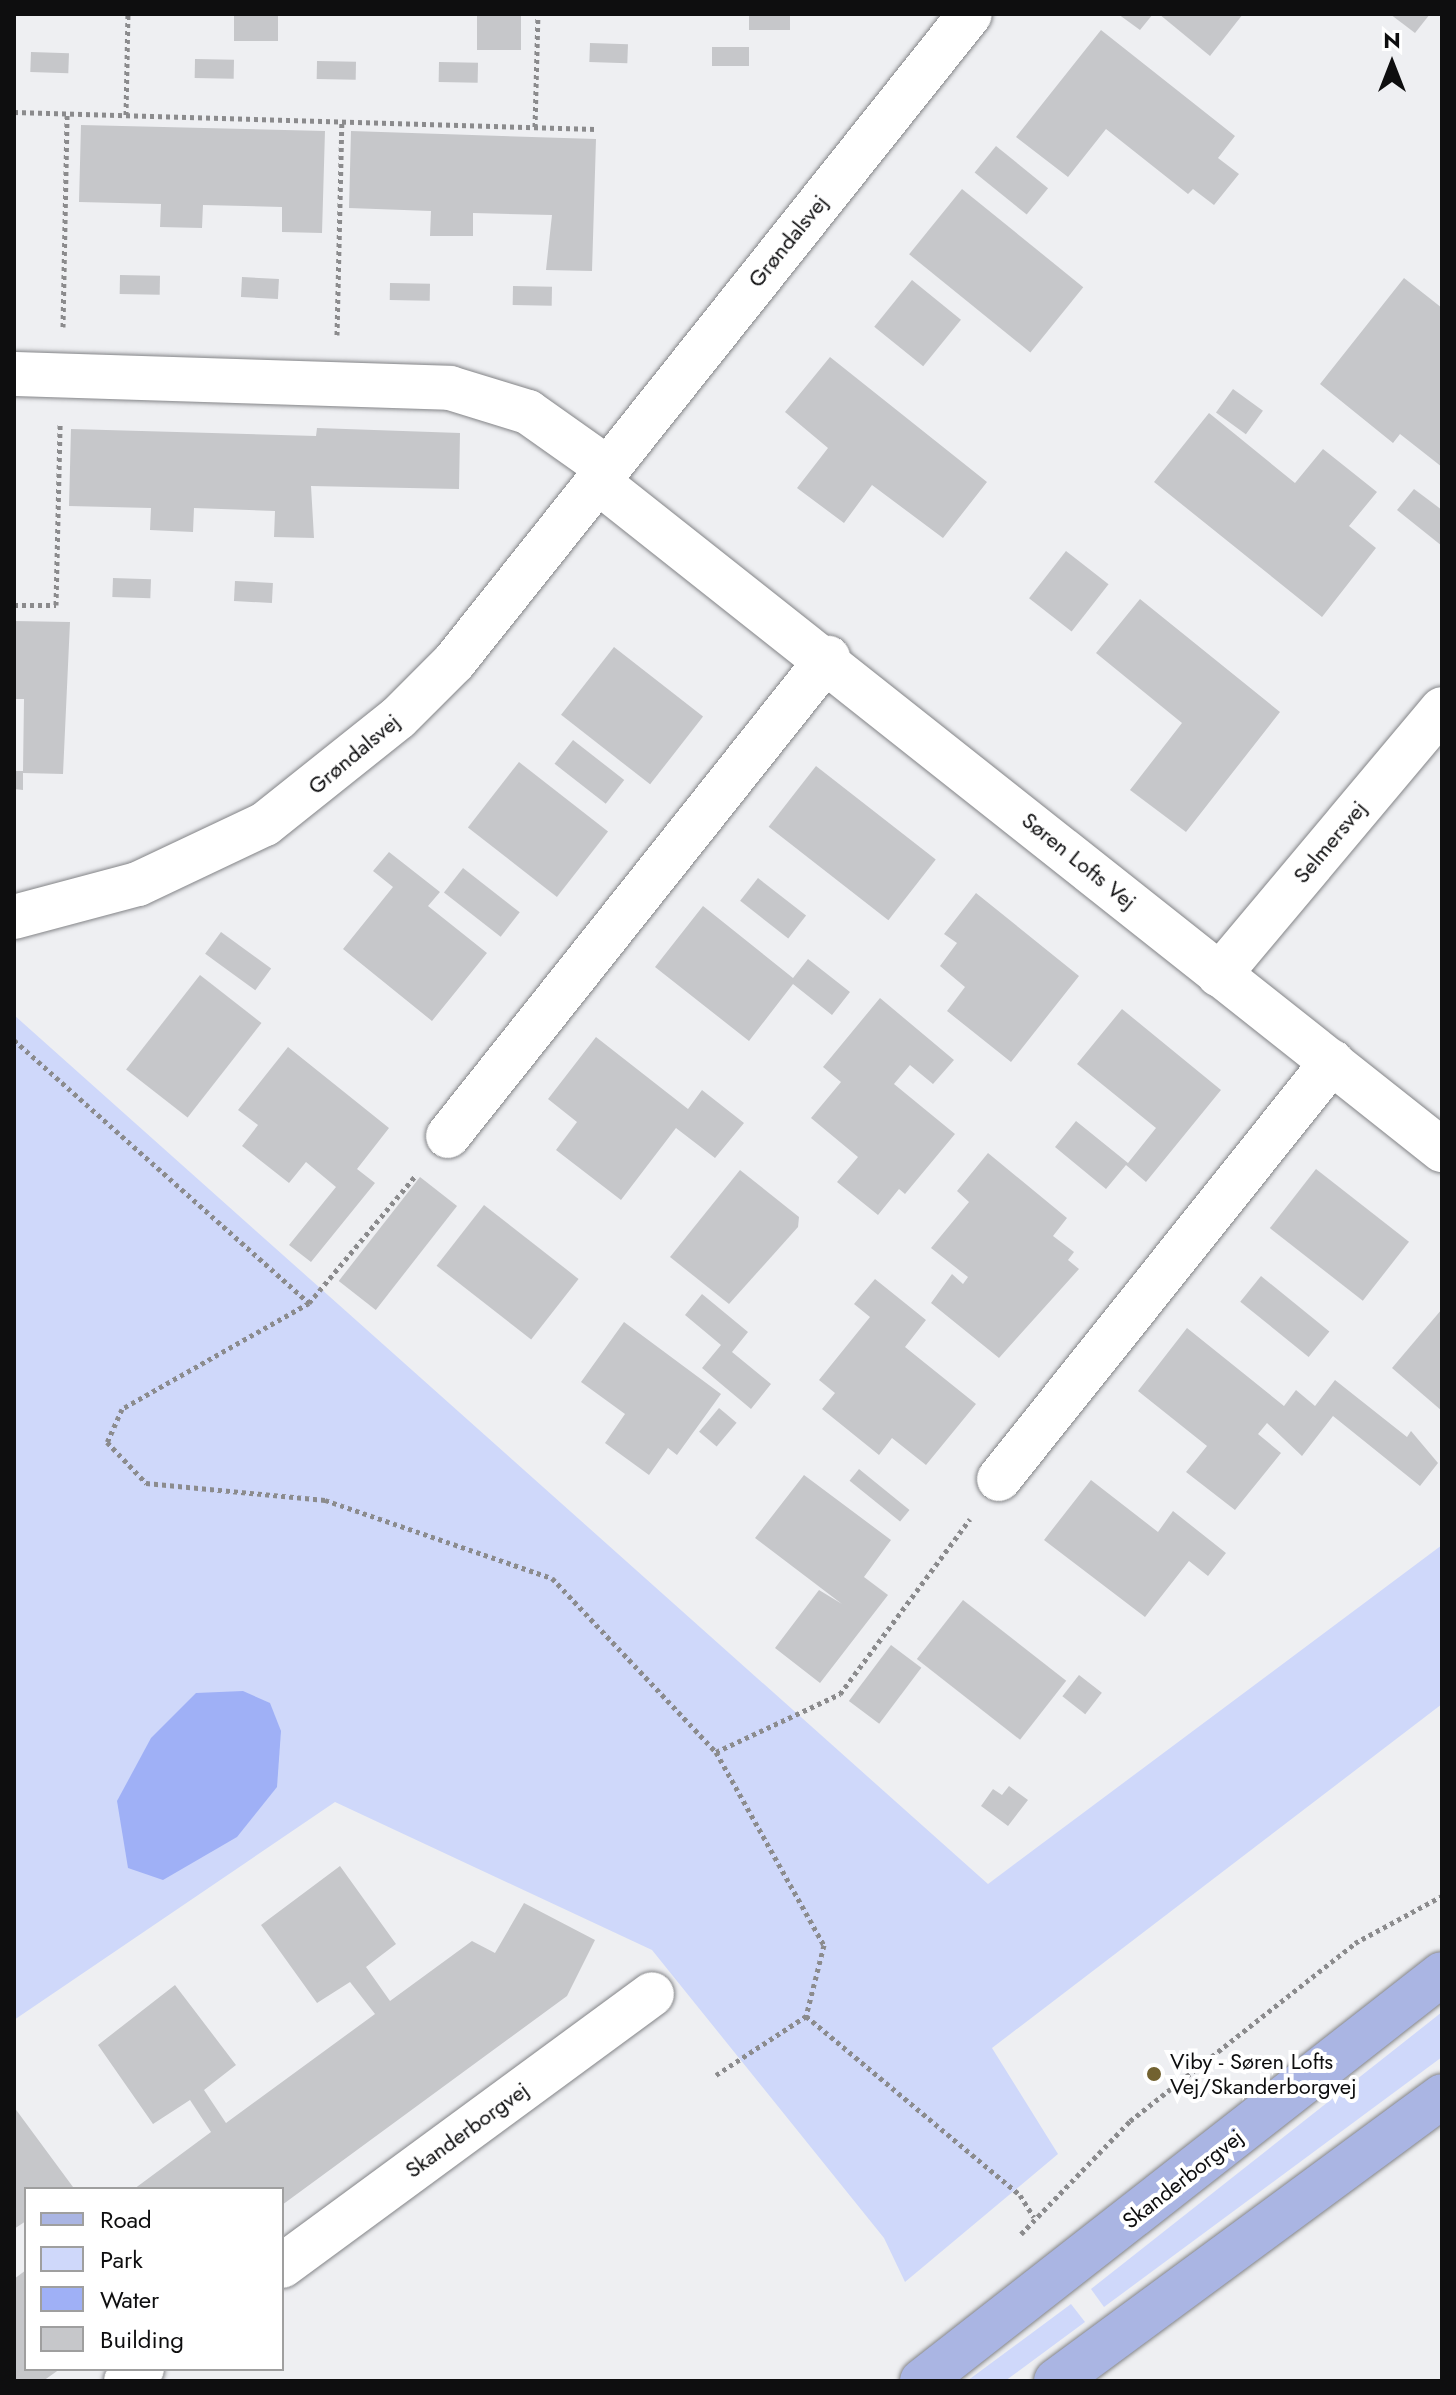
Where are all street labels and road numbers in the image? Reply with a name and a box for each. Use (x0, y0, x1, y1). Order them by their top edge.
street label: Grøndalsvej (743, 189, 833, 293)
street label: Grøndalsvej (303, 708, 405, 800)
street label: Selmersvej (1288, 795, 1372, 889)
street label: Søren Lofts Vej (1017, 807, 1141, 915)
street label: Skanderborgvej (400, 2076, 534, 2184)
street label: Skanderborgvej (1117, 2124, 1249, 2234)

